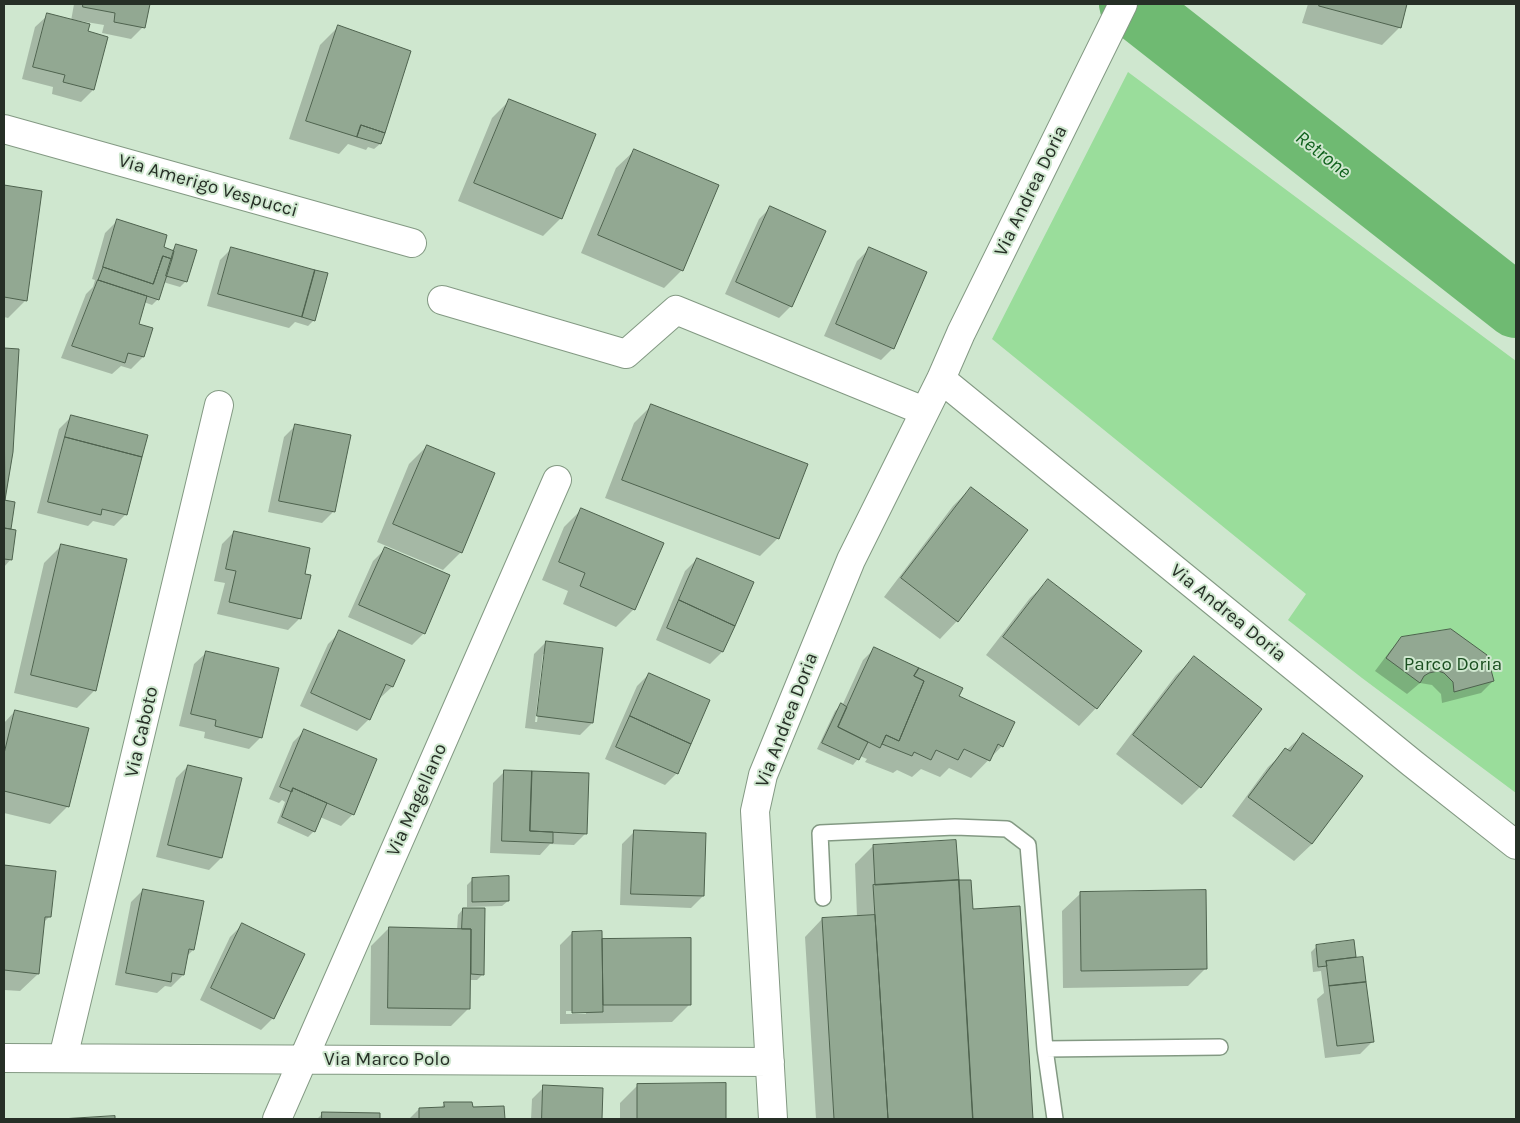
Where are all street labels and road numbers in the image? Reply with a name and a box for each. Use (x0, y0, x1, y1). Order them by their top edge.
street label: Via Andrea Doria (990, 122, 1072, 260)
street label: Via Amerigo Vespucci (116, 149, 300, 223)
street label: Via Andrea Doria (1165, 559, 1291, 667)
street label: Via Andrea Doria (751, 649, 823, 791)
street label: Via Caboto (120, 684, 164, 780)
street label: Via Magellano (382, 740, 452, 860)
street label: Via Marco Polo (324, 1049, 450, 1071)

